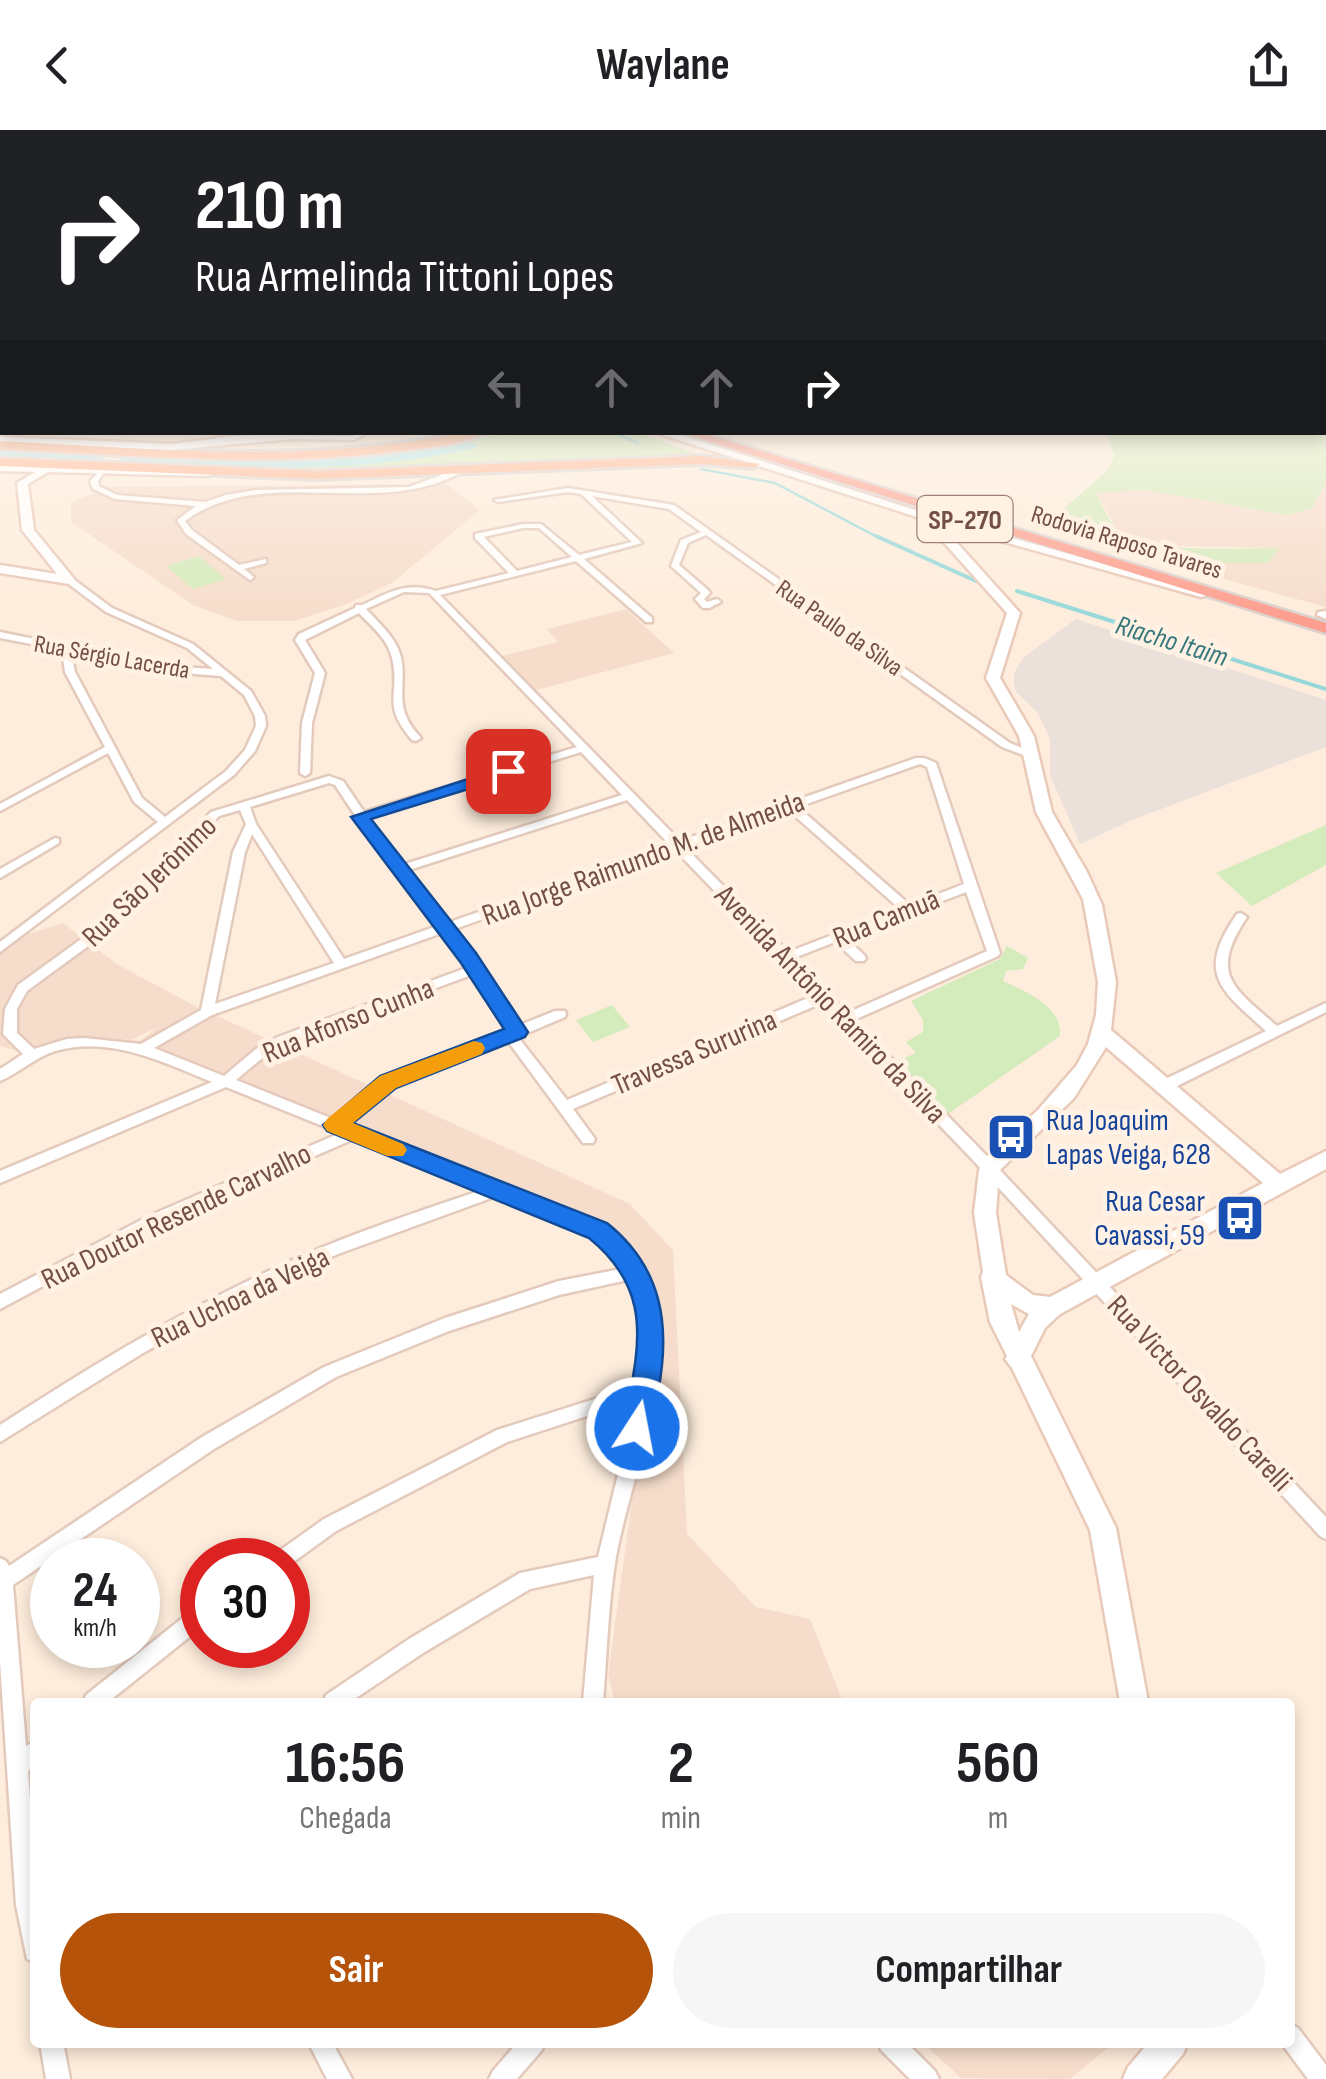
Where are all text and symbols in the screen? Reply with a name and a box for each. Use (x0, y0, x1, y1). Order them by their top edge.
icon: back (30, 38, 85, 93)
text: Waylane (596, 38, 730, 93)
icon: share (1241, 38, 1296, 93)
text: 210 m (195, 165, 344, 249)
icon: right (30, 170, 160, 300)
text: Rua Armelinda Tittoni Lopes (195, 250, 614, 305)
icon: left (479, 360, 534, 415)
icon: ahead (584, 360, 639, 415)
icon: ahead (689, 360, 744, 415)
icon: right (794, 360, 849, 415)
road number: SP-270 (918, 496, 1012, 542)
street label: Rodovia Raposo Tavares (1027, 499, 1226, 586)
street label: Rua Paulo da Silva (770, 573, 909, 683)
water label: Riacho Itaim (1112, 609, 1232, 674)
street label: Rua Sérgio Lacerda (32, 629, 192, 686)
pin (466, 729, 551, 814)
icon: arrive (481, 744, 536, 799)
street label: Rua Jorge Raimundo M. de Almeida (477, 784, 809, 934)
street label: Rua São Jerônimo (75, 809, 225, 955)
street label: Avenida Antônio Ramiro da Silva (706, 877, 953, 1131)
street label: Rua Camuã (828, 881, 945, 957)
street label: Rua Afonso Cunha (258, 970, 439, 1072)
street label: Travessa Sururina (607, 1002, 782, 1104)
place label: Rua Joaquim Lapas Veiga, 628 (1046, 1103, 1211, 1173)
bus stop icon: Rua Joaquim Lapas Veiga, 628 (985, 1111, 1037, 1163)
street label: Rua Doutor Resende Carvalho (36, 1136, 317, 1298)
place label: Rua Cesar Cavassi, 59 (1094, 1184, 1205, 1254)
bus stop icon: Rua Cesar Cavassi, 59 (1214, 1192, 1266, 1244)
street label: Rua Uchoa da Veiga (146, 1239, 335, 1356)
street label: Rua Victor Osvaldo Carelli (1099, 1288, 1299, 1499)
position arrow (585, 1376, 689, 1480)
speed limit sign: 30 (180, 1538, 310, 1668)
text: 24 (73, 1561, 117, 1621)
text: km/h (73, 1613, 117, 1644)
text: 16:56 (285, 1728, 405, 1800)
text: 2 (668, 1728, 694, 1800)
text: 560 (956, 1728, 1040, 1800)
text: Chegada (299, 1799, 392, 1838)
text: min (661, 1799, 701, 1838)
text: m (988, 1799, 1008, 1838)
button: Sair (60, 1913, 653, 2028)
button: Compartilhar (673, 1913, 1265, 2028)

